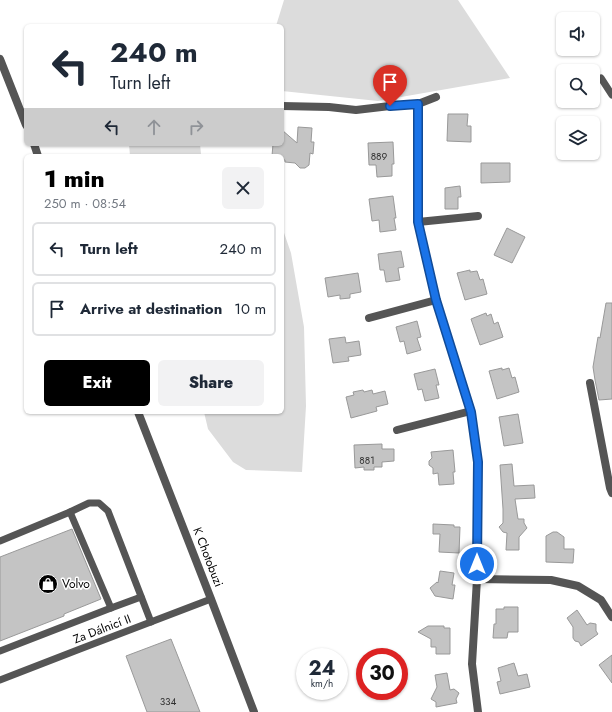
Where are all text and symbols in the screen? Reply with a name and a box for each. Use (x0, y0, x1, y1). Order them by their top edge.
map controls (556, 12, 600, 160)
button: sound (556, 12, 600, 56)
text: 240 m (110, 32, 198, 73)
icon: left (44, 40, 96, 92)
button: search (556, 64, 600, 108)
pin (373, 65, 407, 106)
text: Turn left (110, 70, 170, 96)
icon: arrive (379, 71, 401, 93)
icon: left (101, 116, 123, 138)
icon: ahead (143, 116, 165, 138)
icon: right (185, 116, 207, 138)
button: layers (556, 116, 600, 160)
house number: 889 (371, 149, 388, 164)
text: 1 min (44, 161, 105, 196)
button: close (222, 167, 264, 209)
text: 250 m · 08:54 (44, 194, 126, 213)
icon: left (46, 238, 68, 260)
text: Turn left (80, 238, 138, 260)
text: 240 m (220, 238, 262, 260)
icon: arrive (46, 298, 68, 320)
text: Arrive at destination (80, 298, 222, 320)
text: 10 m (234, 298, 266, 320)
button: Exit (44, 360, 150, 406)
button: Share (158, 360, 264, 406)
house number: 881 (359, 453, 375, 468)
street label: K Chotobuzi (188, 525, 228, 589)
position arrow (456, 543, 498, 585)
shop icon: Volvo (37, 573, 59, 595)
place label: Volvo (62, 575, 90, 593)
street label: Za Dálnicí II (71, 610, 133, 648)
speed limit sign: 30 (356, 648, 408, 700)
text: 24 (308, 654, 336, 683)
text: km/h (311, 676, 333, 691)
house number: 334 (160, 694, 177, 709)

